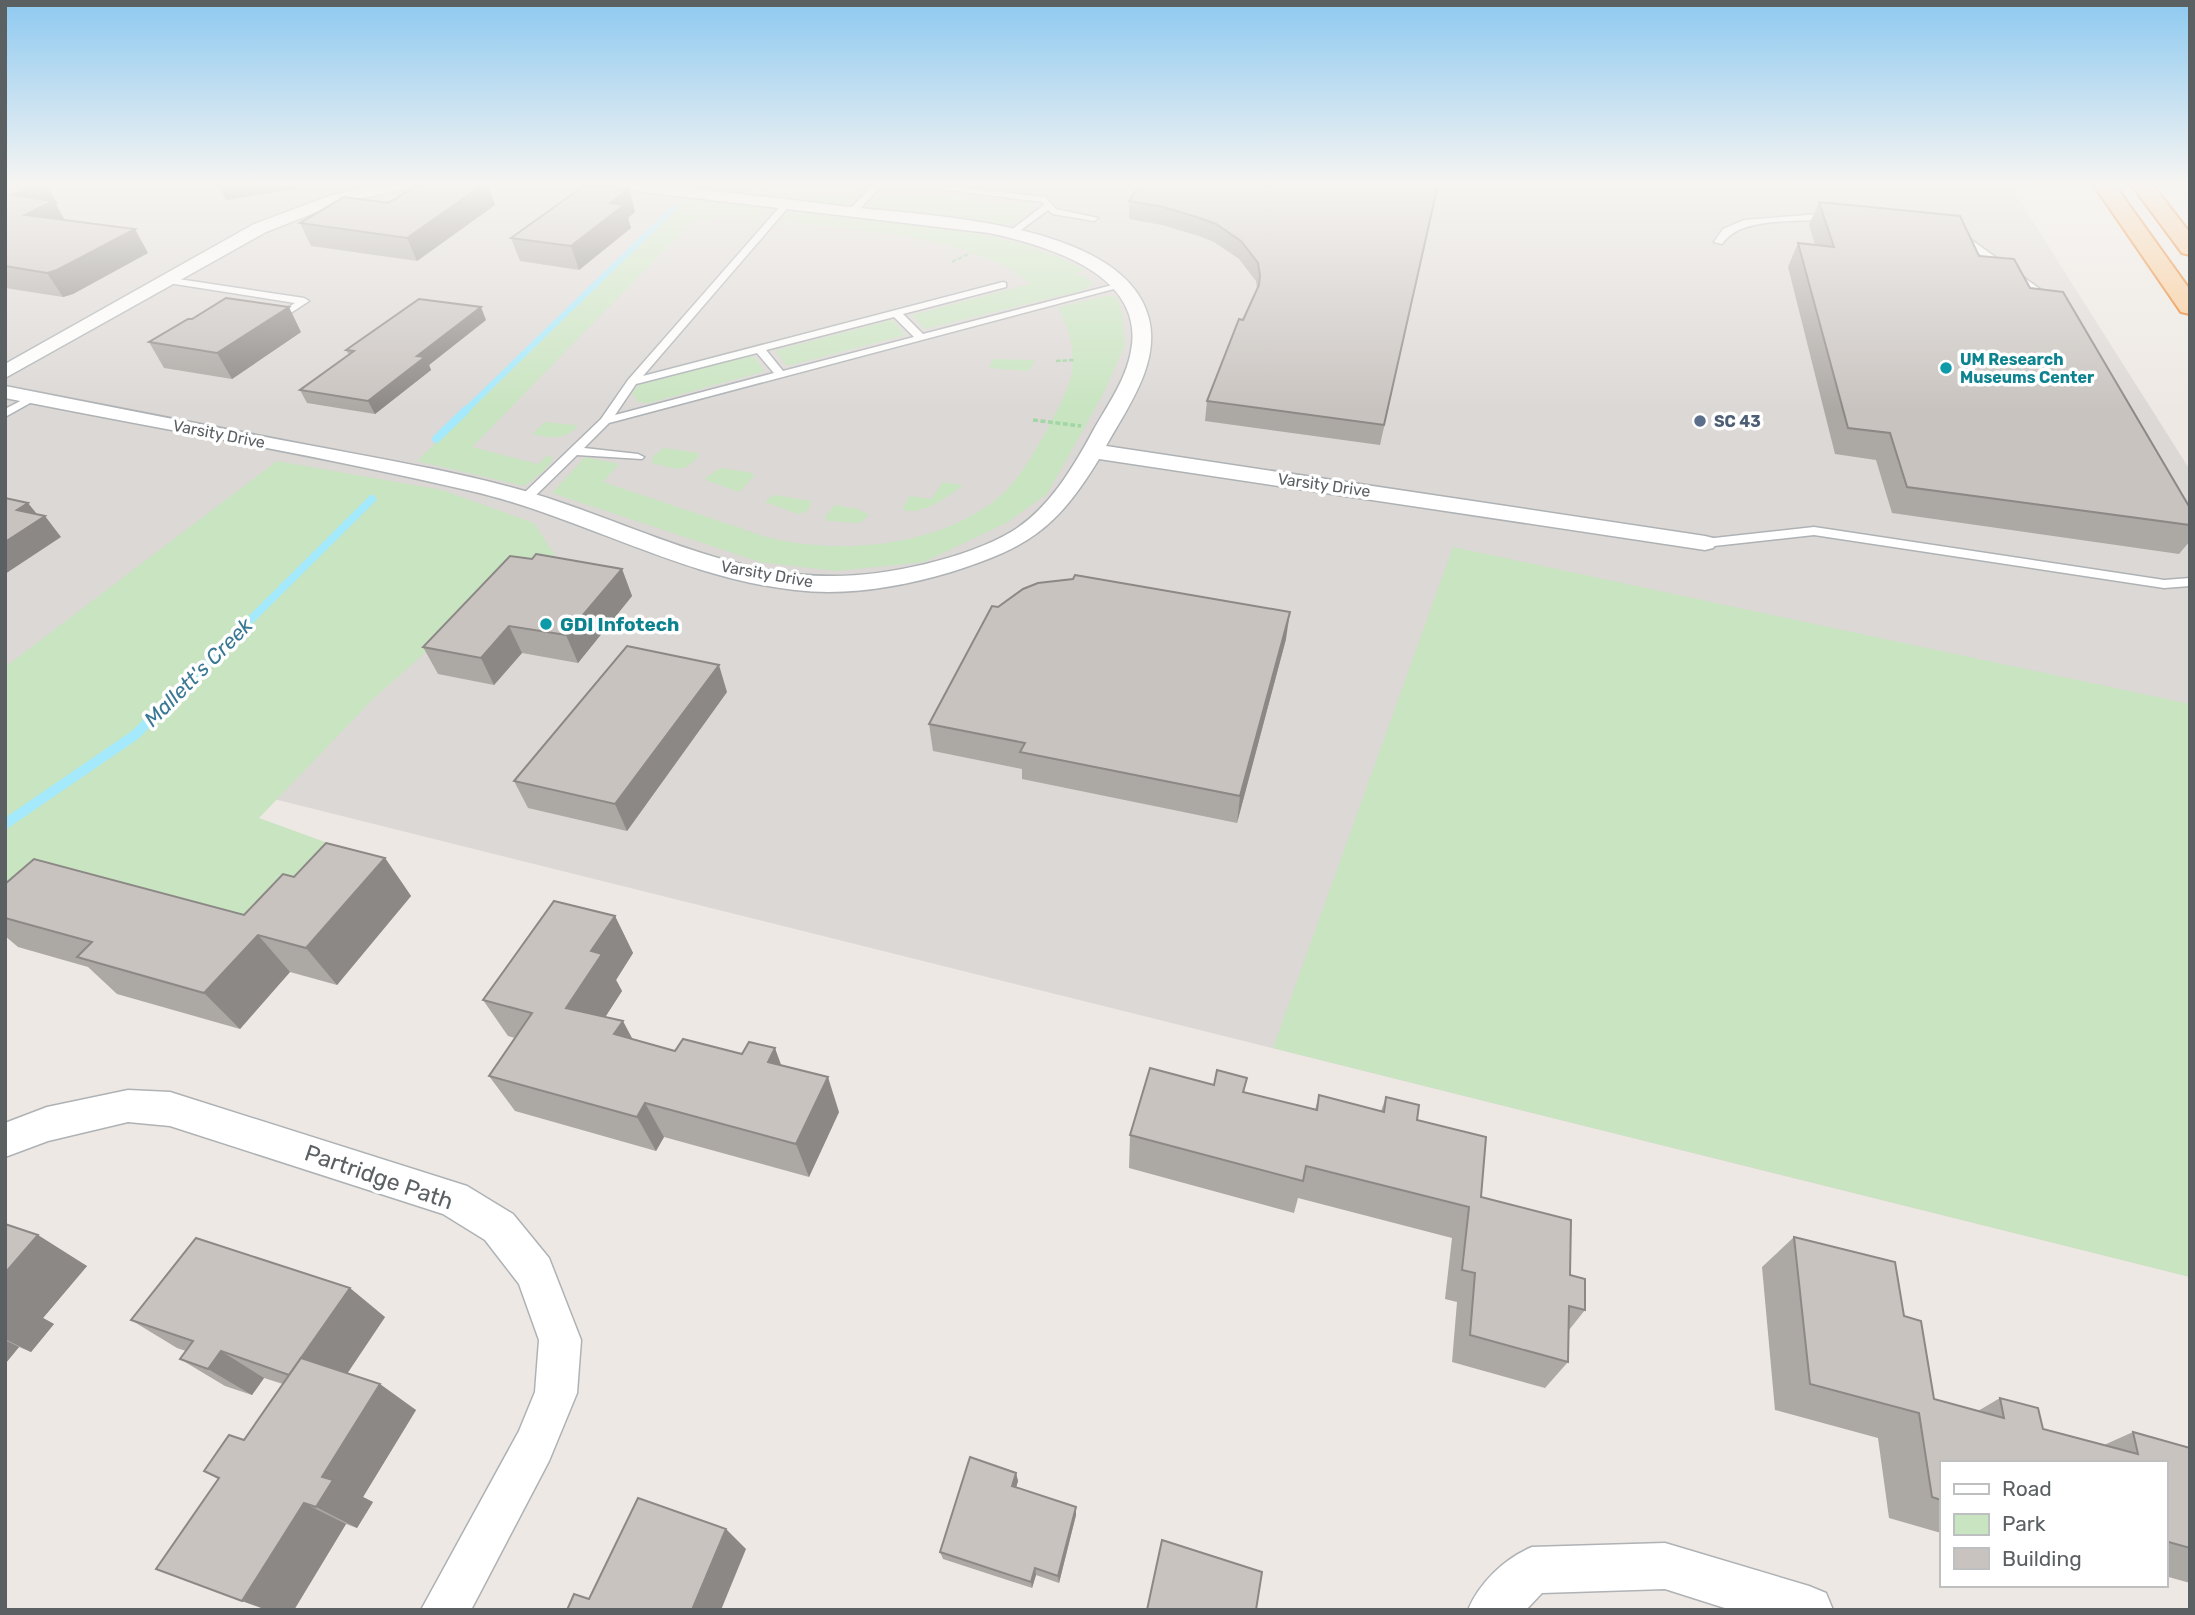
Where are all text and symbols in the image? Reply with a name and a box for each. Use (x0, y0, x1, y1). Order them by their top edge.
place label: UM Research Museums Center (1960, 350, 2095, 387)
marker: UM Research Museums Center (1938, 360, 1954, 376)
place label: SC 43 (1714, 412, 1761, 431)
marker: SC 43 (1692, 413, 1708, 429)
street label: Varsity Drive (171, 416, 267, 452)
street label: Varsity Drive (1276, 469, 1372, 501)
street label: Varsity Drive (719, 557, 815, 591)
water label: Mallett's Creek (138, 612, 258, 732)
place label: GDI Infotech (560, 613, 679, 636)
marker: GDI Infotech (538, 616, 554, 632)
street label: Partridge Path (301, 1138, 457, 1216)
legend (1940, 1461, 2167, 1587)
text: Road (2002, 1476, 2052, 1501)
text: Park (2002, 1511, 2046, 1536)
text: Building (2002, 1546, 2082, 1571)

